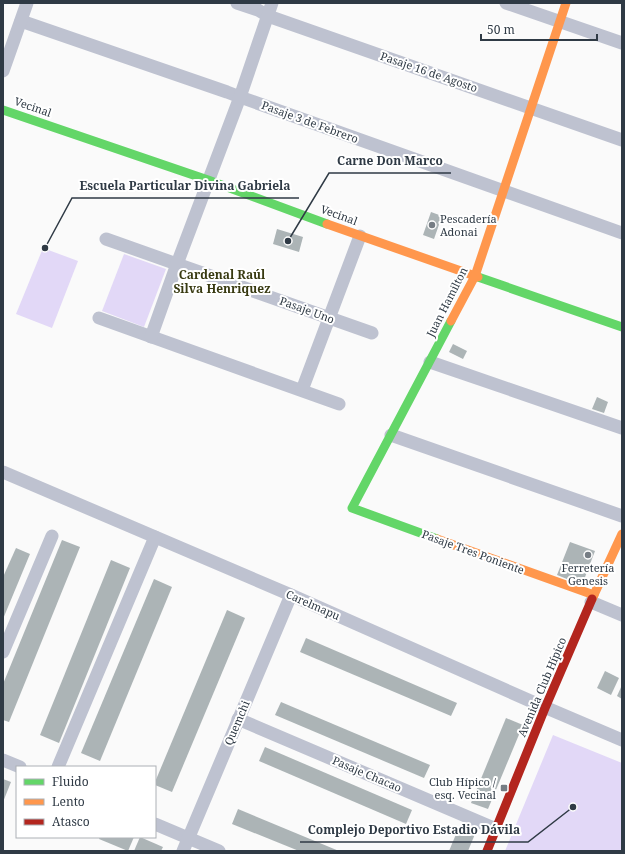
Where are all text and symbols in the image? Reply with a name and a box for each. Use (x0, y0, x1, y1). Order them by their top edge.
scale bar (481, 16, 597, 42)
text: 50 m (487, 21, 515, 38)
street label: Pasaje 16 de Agosto (379, 48, 480, 95)
street label: Vecinal (13, 93, 54, 120)
street label: Pasaje 3 de Febrero (260, 97, 361, 146)
callout: Carne Don Marco (329, 149, 451, 173)
text: Carne Don Marco (337, 152, 443, 169)
callout: Escuela Particular Divina Gabriela (72, 174, 299, 198)
text: Escuela Particular Divina Gabriela (80, 177, 290, 194)
street label: Vecinal (319, 201, 360, 228)
place label: Pescadería Adonai (440, 211, 497, 239)
marker: Pescadería Adonai (427, 220, 437, 230)
street label: Juan Hamilton (422, 264, 471, 340)
district label: Cardenal Raúl Silva Henriquez (173, 266, 271, 297)
street label: Pasaje Uno (278, 293, 337, 326)
street label: Pasaje Tres Poniente (420, 526, 527, 577)
marker: Ferretería Genesis (583, 550, 593, 560)
place label: Ferretería Genesis (562, 560, 614, 588)
street label: Carelmapu (284, 586, 343, 623)
street label: Avenida Club Hípico (514, 635, 569, 739)
street label: Quemchi (220, 698, 253, 748)
street label: Pasaje Chacao (330, 752, 404, 795)
legend (16, 766, 156, 838)
text: Fluido (52, 773, 89, 790)
place label: Club Hípico / esq. Vecinal (429, 774, 497, 802)
marker: Club Hípico / esq. Vecinal (499, 783, 509, 793)
text: Lento (52, 793, 85, 810)
text: Atasco (52, 813, 90, 830)
callout: Complejo Deportivo Estadio Dávila (300, 818, 528, 842)
text: Complejo Deportivo Estadio Dávila (308, 821, 520, 838)

